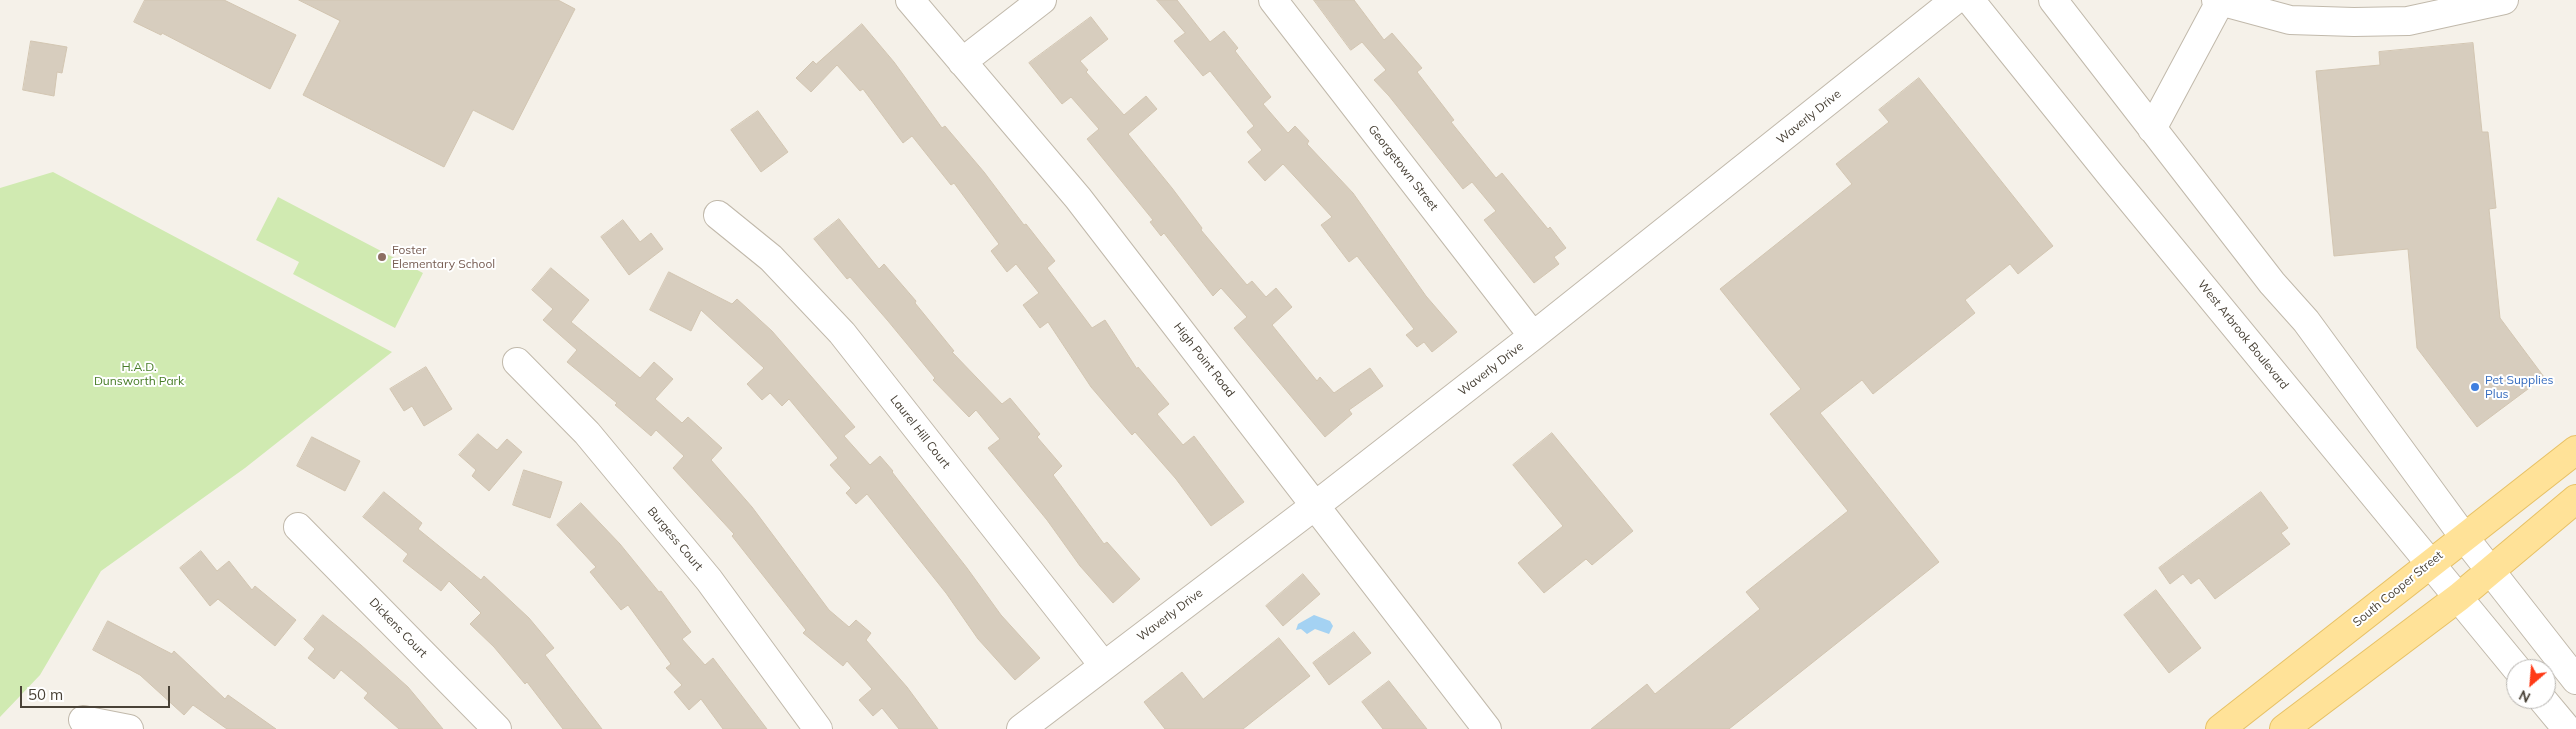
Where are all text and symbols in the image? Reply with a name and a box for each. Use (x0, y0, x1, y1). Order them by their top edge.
street label: Waverly Drive (1774, 87, 1844, 147)
street label: Georgetown Street (1365, 122, 1441, 214)
place label: Foster Elementary School (392, 243, 495, 271)
marker: Foster Elementary School (376, 251, 388, 263)
street label: West Arbrook Boulevard (2195, 278, 2291, 392)
street label: High Point Road (1170, 320, 1238, 400)
street label: Waverly Drive (1456, 339, 1526, 399)
park label: H.A.D. Dunsworth Park (94, 360, 184, 388)
place label: Pet Supplies Plus (2485, 373, 2553, 401)
marker: Pet Supplies Plus (2469, 381, 2481, 393)
street label: Laurel Hill Court (887, 393, 953, 471)
street label: Burgess Court (644, 504, 706, 574)
street label: South Cooper Street (2350, 548, 2446, 630)
street label: Waverly Drive (1134, 586, 1206, 644)
street label: Dickens Court (366, 595, 430, 661)
north arrow (2506, 659, 2556, 709)
scale bar (22, 676, 172, 708)
text: 50 m (28, 685, 63, 704)
text: N (2516, 686, 2533, 707)

